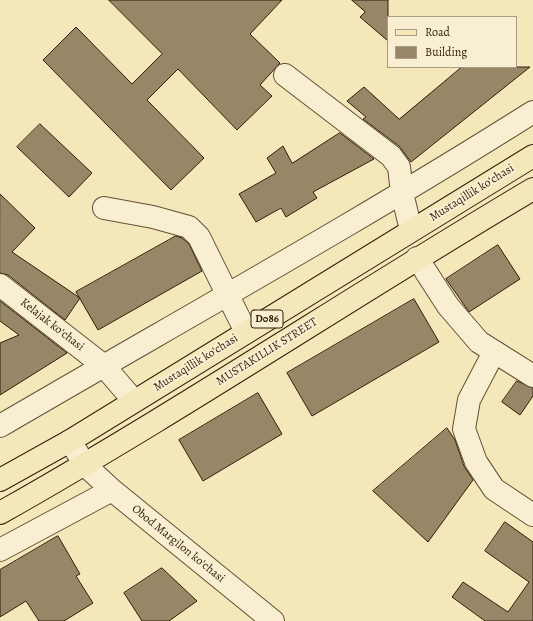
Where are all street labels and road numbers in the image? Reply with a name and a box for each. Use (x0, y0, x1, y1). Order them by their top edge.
street label: Mustaqillik koʻchasi (427, 161, 517, 225)
street label: Kelajak koʻchasi (17, 296, 87, 354)
road number: D086 (251, 310, 283, 328)
street label: MUSTAKILLIK STREET (214, 315, 320, 389)
street label: Mustaqillik koʻchasi (151, 331, 241, 395)
street label: Obod Margilon koʻchasi (128, 502, 228, 586)

